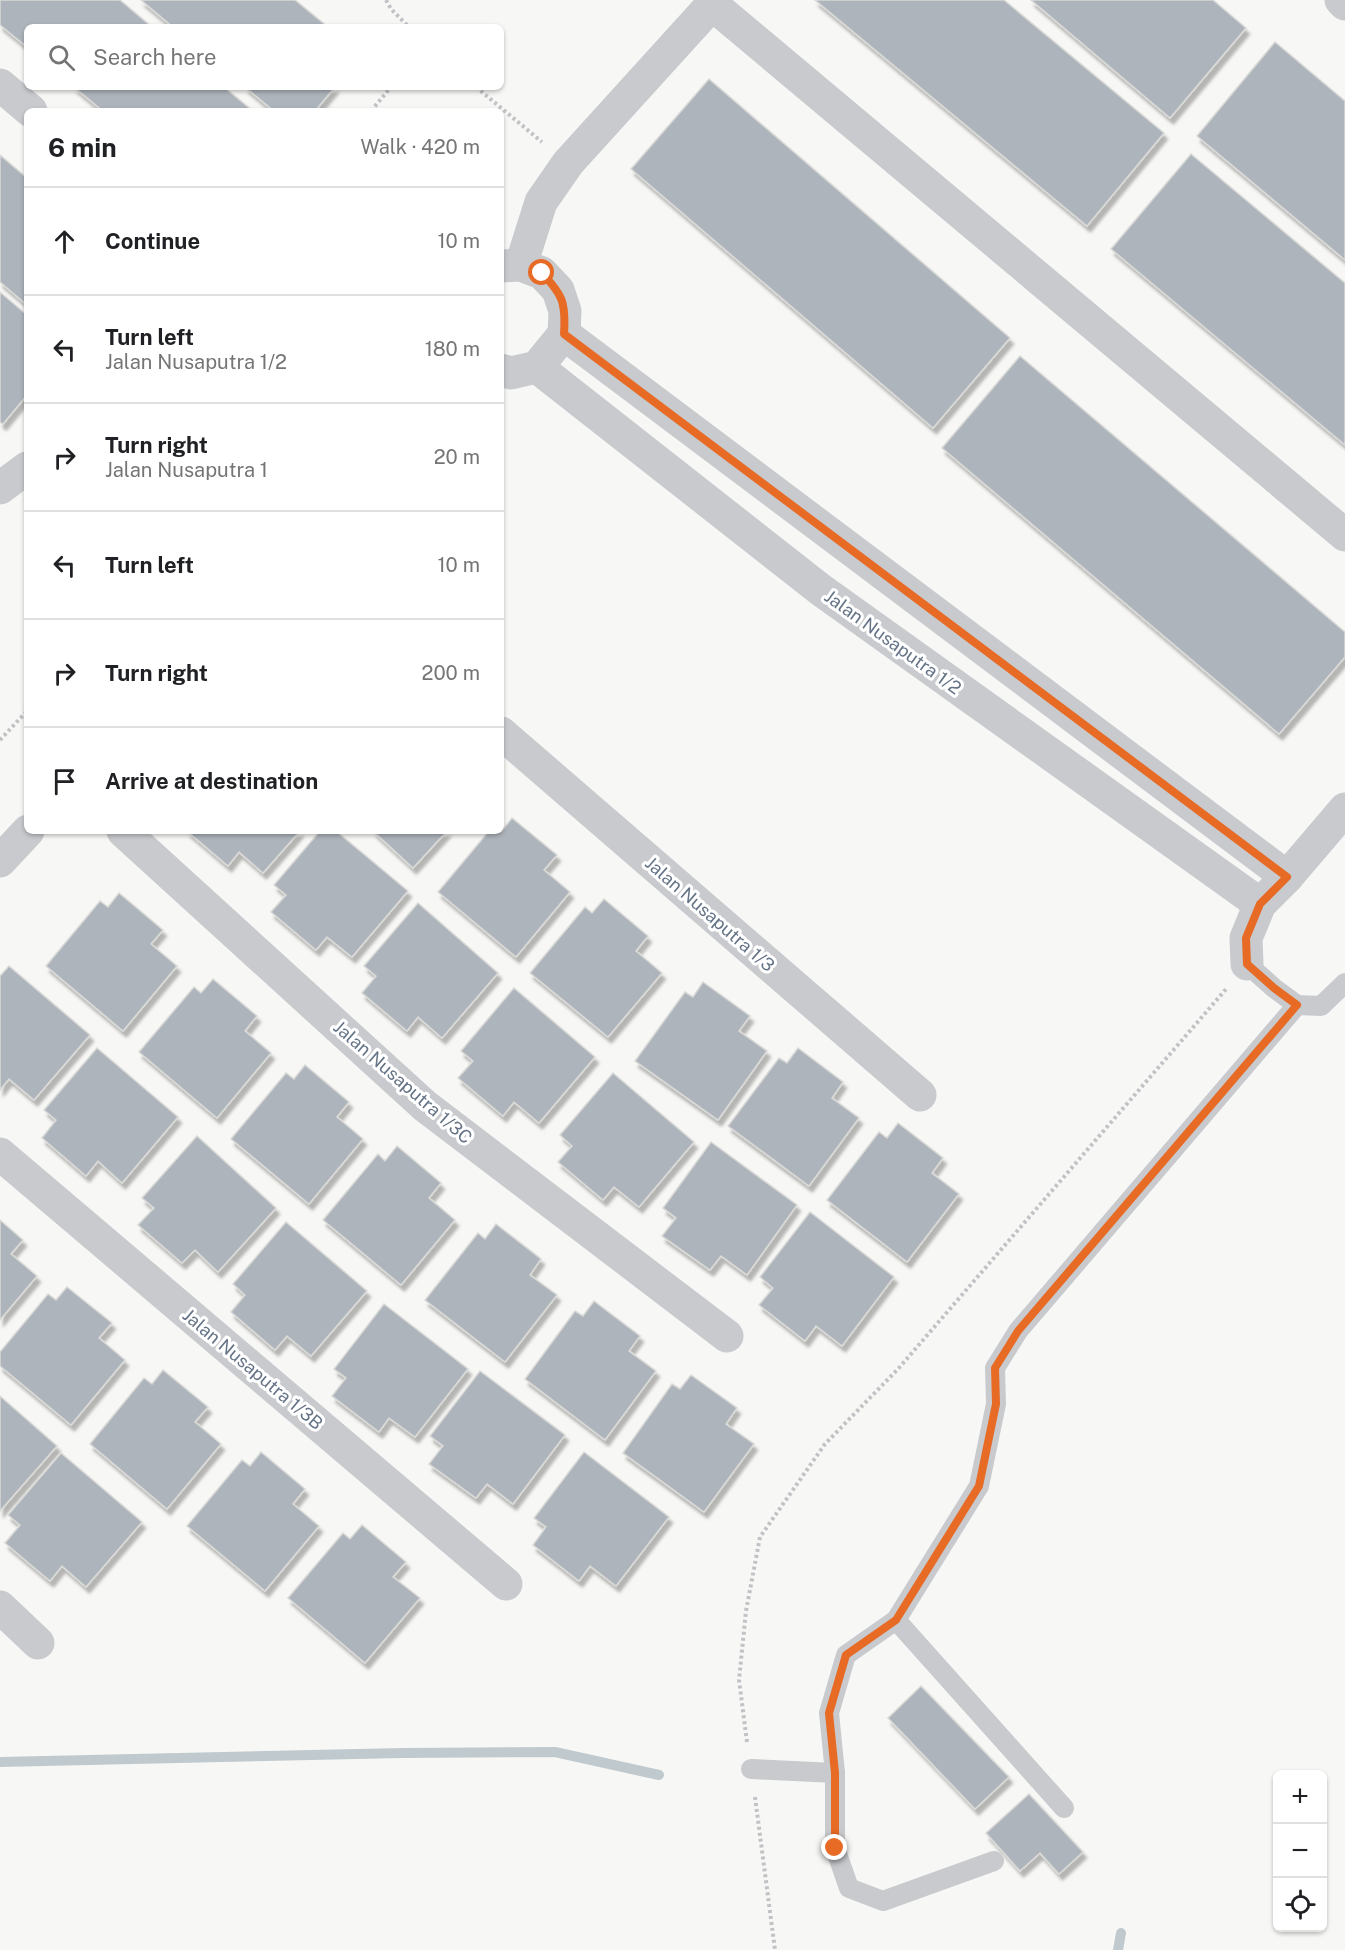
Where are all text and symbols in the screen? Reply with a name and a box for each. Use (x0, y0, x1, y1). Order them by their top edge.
search box (24, 24, 504, 90)
icon: search (45, 41, 78, 74)
text: Search here (93, 44, 217, 70)
text: 6 min (48, 132, 117, 163)
text: Walk · 420 m (360, 135, 480, 159)
icon: ahead (48, 225, 81, 258)
text: Continue (105, 228, 200, 254)
text: 10 m (437, 229, 480, 253)
route start (528, 259, 554, 285)
text: Turn left (105, 324, 194, 350)
icon: left (48, 333, 81, 366)
text: 180 m (425, 337, 480, 361)
text: Jalan Nusaputra 1/2 (105, 350, 287, 374)
text: Turn right (105, 432, 208, 458)
icon: right (48, 441, 81, 474)
text: 20 m (434, 445, 480, 469)
text: Jalan Nusaputra 1 (105, 458, 268, 482)
icon: left (48, 549, 81, 582)
text: Turn left (105, 552, 194, 578)
text: 10 m (437, 553, 480, 577)
street label: Jalan Nusaputra 1/2 (821, 585, 965, 699)
icon: right (48, 657, 81, 690)
text: Turn right (105, 660, 208, 686)
text: 200 m (422, 661, 480, 685)
icon: arrive (48, 765, 81, 798)
text: Arrive at destination (105, 768, 318, 794)
street label: Jalan Nusaputra 1/3 (641, 852, 779, 976)
street label: Jalan Nusaputra 1/3C (329, 1016, 477, 1148)
street label: Jalan Nusaputra 1/3B (179, 1304, 327, 1434)
map controls (1273, 1770, 1327, 1932)
button: + (1273, 1770, 1327, 1824)
button: − (1273, 1824, 1327, 1878)
route end (821, 1834, 847, 1860)
button: locate (1273, 1878, 1327, 1932)

